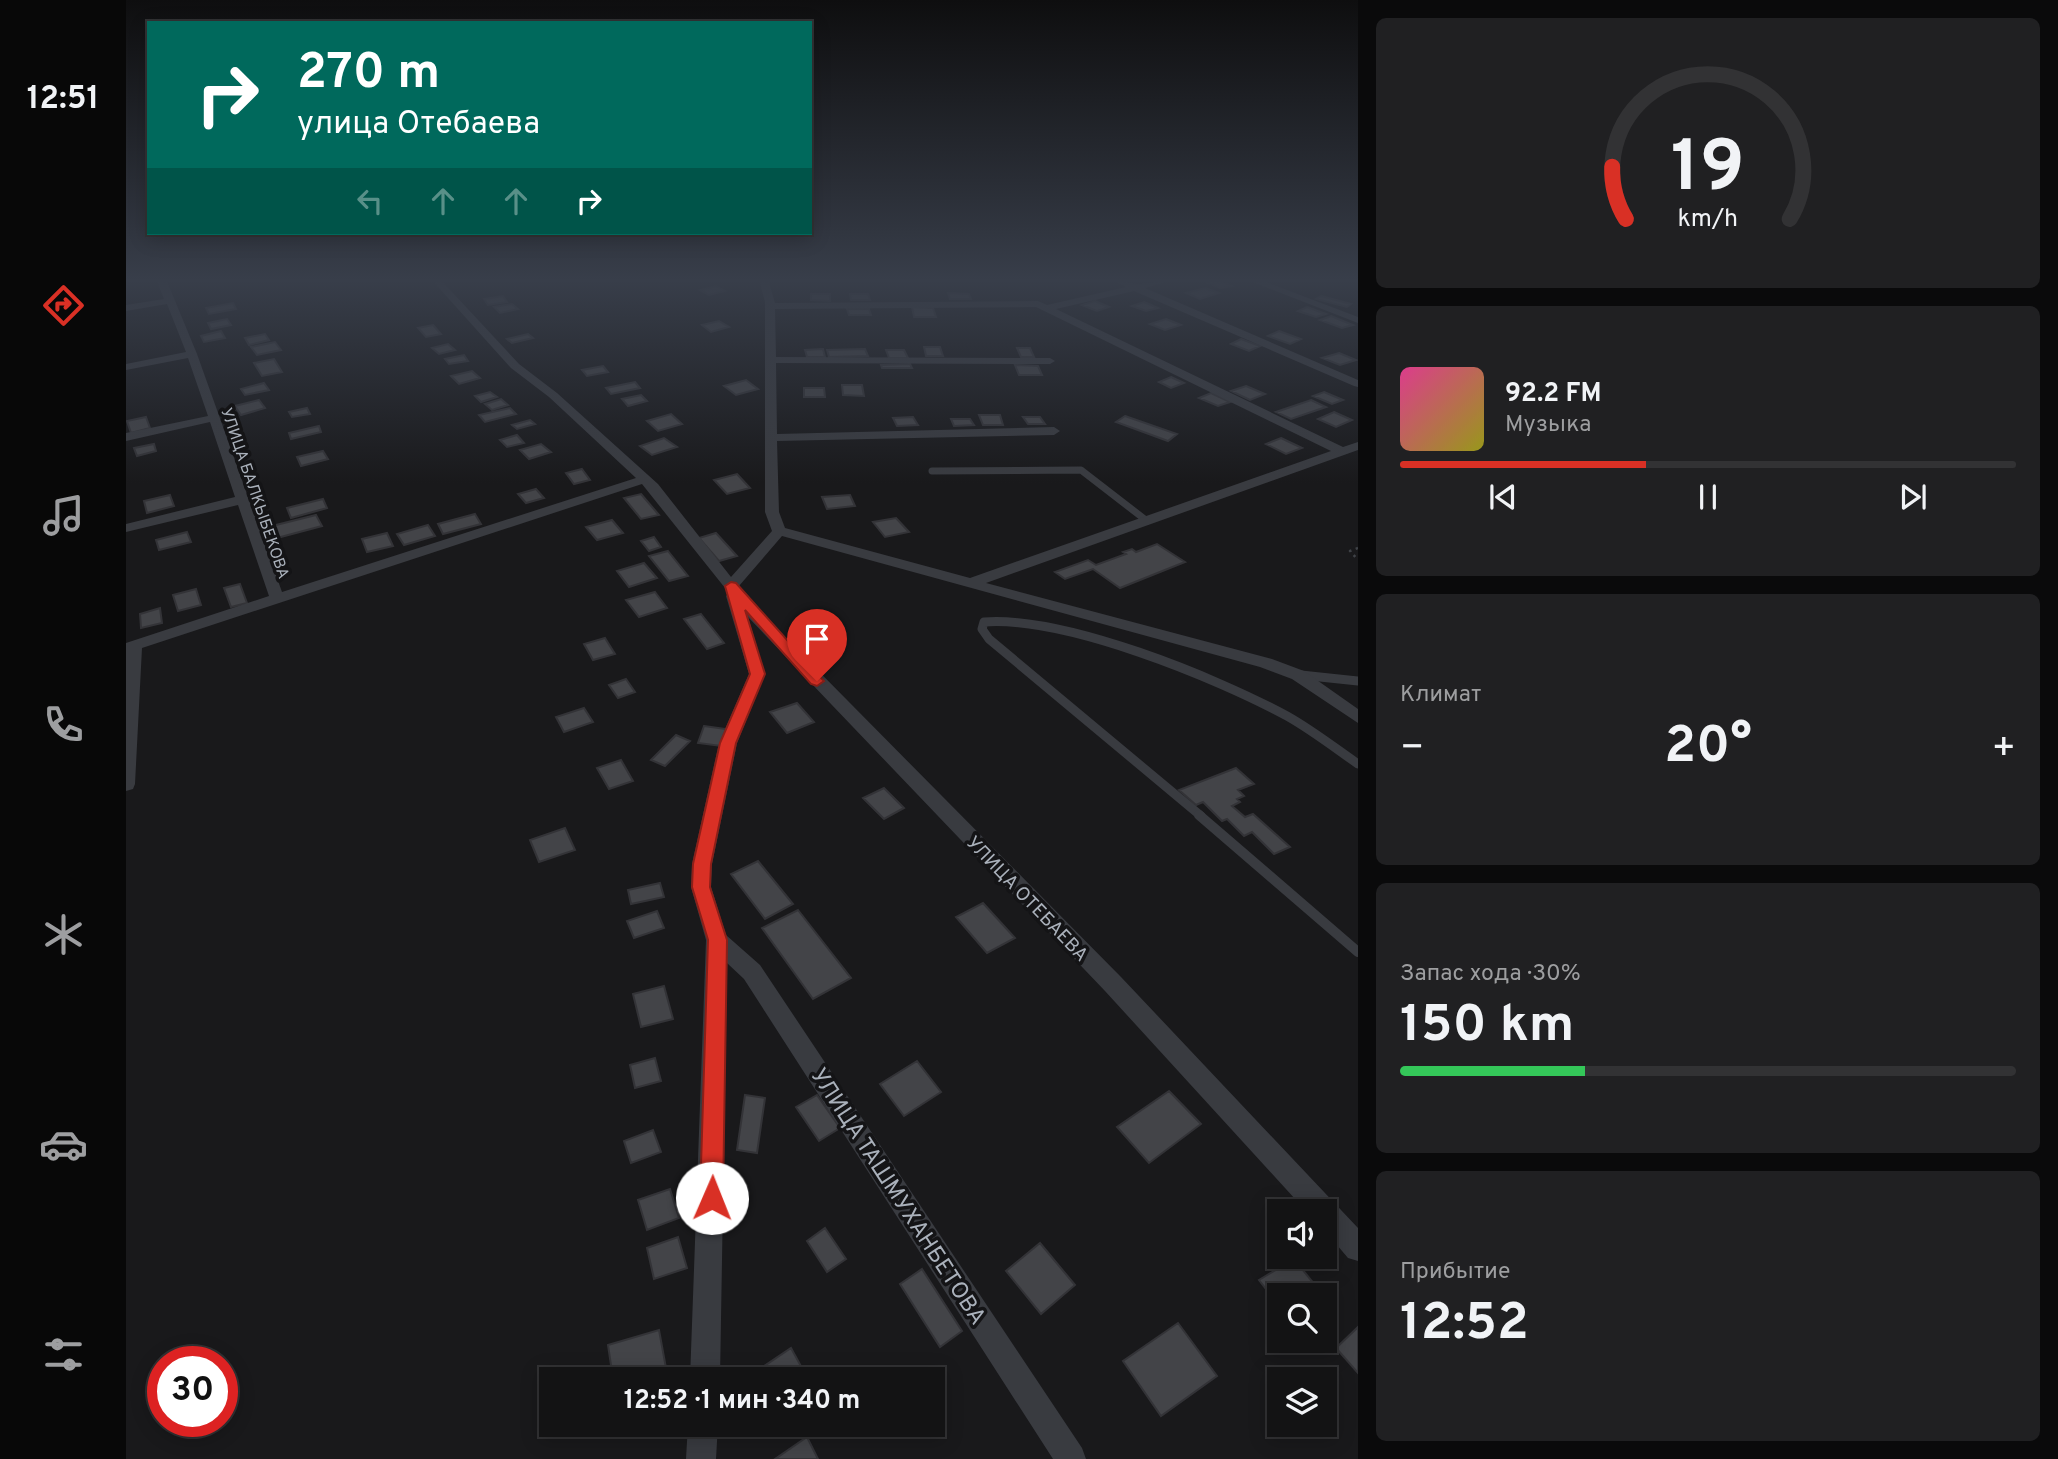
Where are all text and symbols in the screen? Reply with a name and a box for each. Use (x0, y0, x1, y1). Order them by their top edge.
text: 270 m (297, 44, 440, 106)
icon: right (182, 49, 273, 140)
text: 12:51 (27, 80, 99, 120)
text: улица Отебаева (297, 105, 540, 145)
text: 19 (1671, 125, 1745, 217)
icon: left (351, 182, 389, 220)
icon: ahead (424, 182, 462, 220)
icon: ahead (497, 182, 535, 220)
icon: right (570, 182, 608, 220)
text: km/h (1678, 204, 1738, 236)
icon: directions (39, 281, 88, 330)
text: 92.2 FM (1505, 378, 1602, 411)
street label: УЛИЦА БАЛКЫБЕКОВА (215, 405, 293, 582)
text: Музыка (1505, 411, 1591, 440)
icon: previous (1484, 478, 1522, 516)
icon: pause (1689, 478, 1727, 516)
icon: next (1894, 478, 1932, 516)
icon: music (39, 491, 88, 540)
pin (787, 609, 847, 681)
icon: arrive (798, 620, 836, 658)
text: Климат (1400, 681, 1481, 710)
icon: phone (39, 700, 88, 749)
text: 20° (1664, 715, 1752, 781)
text: − (1400, 725, 1425, 774)
text: + (1991, 725, 2016, 774)
street label: УЛИЦА ОТЕБАЕВА (960, 831, 1093, 967)
icon: climate (39, 910, 88, 959)
text: Запас хода · 30% (1400, 960, 1581, 989)
text: 150 km (1400, 994, 1574, 1060)
street label: УЛИЦА ТАШМУХАНБЕТОВА (803, 1063, 991, 1331)
icon: car (39, 1120, 88, 1169)
position arrow (675, 1161, 749, 1235)
map controls (1267, 1199, 1337, 1437)
button: sound (1267, 1199, 1337, 1269)
text: Прибытие (1400, 1258, 1510, 1287)
button: search (1267, 1283, 1337, 1353)
text: 12:52 (1400, 1292, 1529, 1358)
icon: filters (39, 1330, 88, 1379)
speed limit sign: 30 (147, 1346, 238, 1437)
button: layers (1267, 1367, 1337, 1437)
text: 12:52 · 1 мин · 340 m (624, 1385, 860, 1418)

